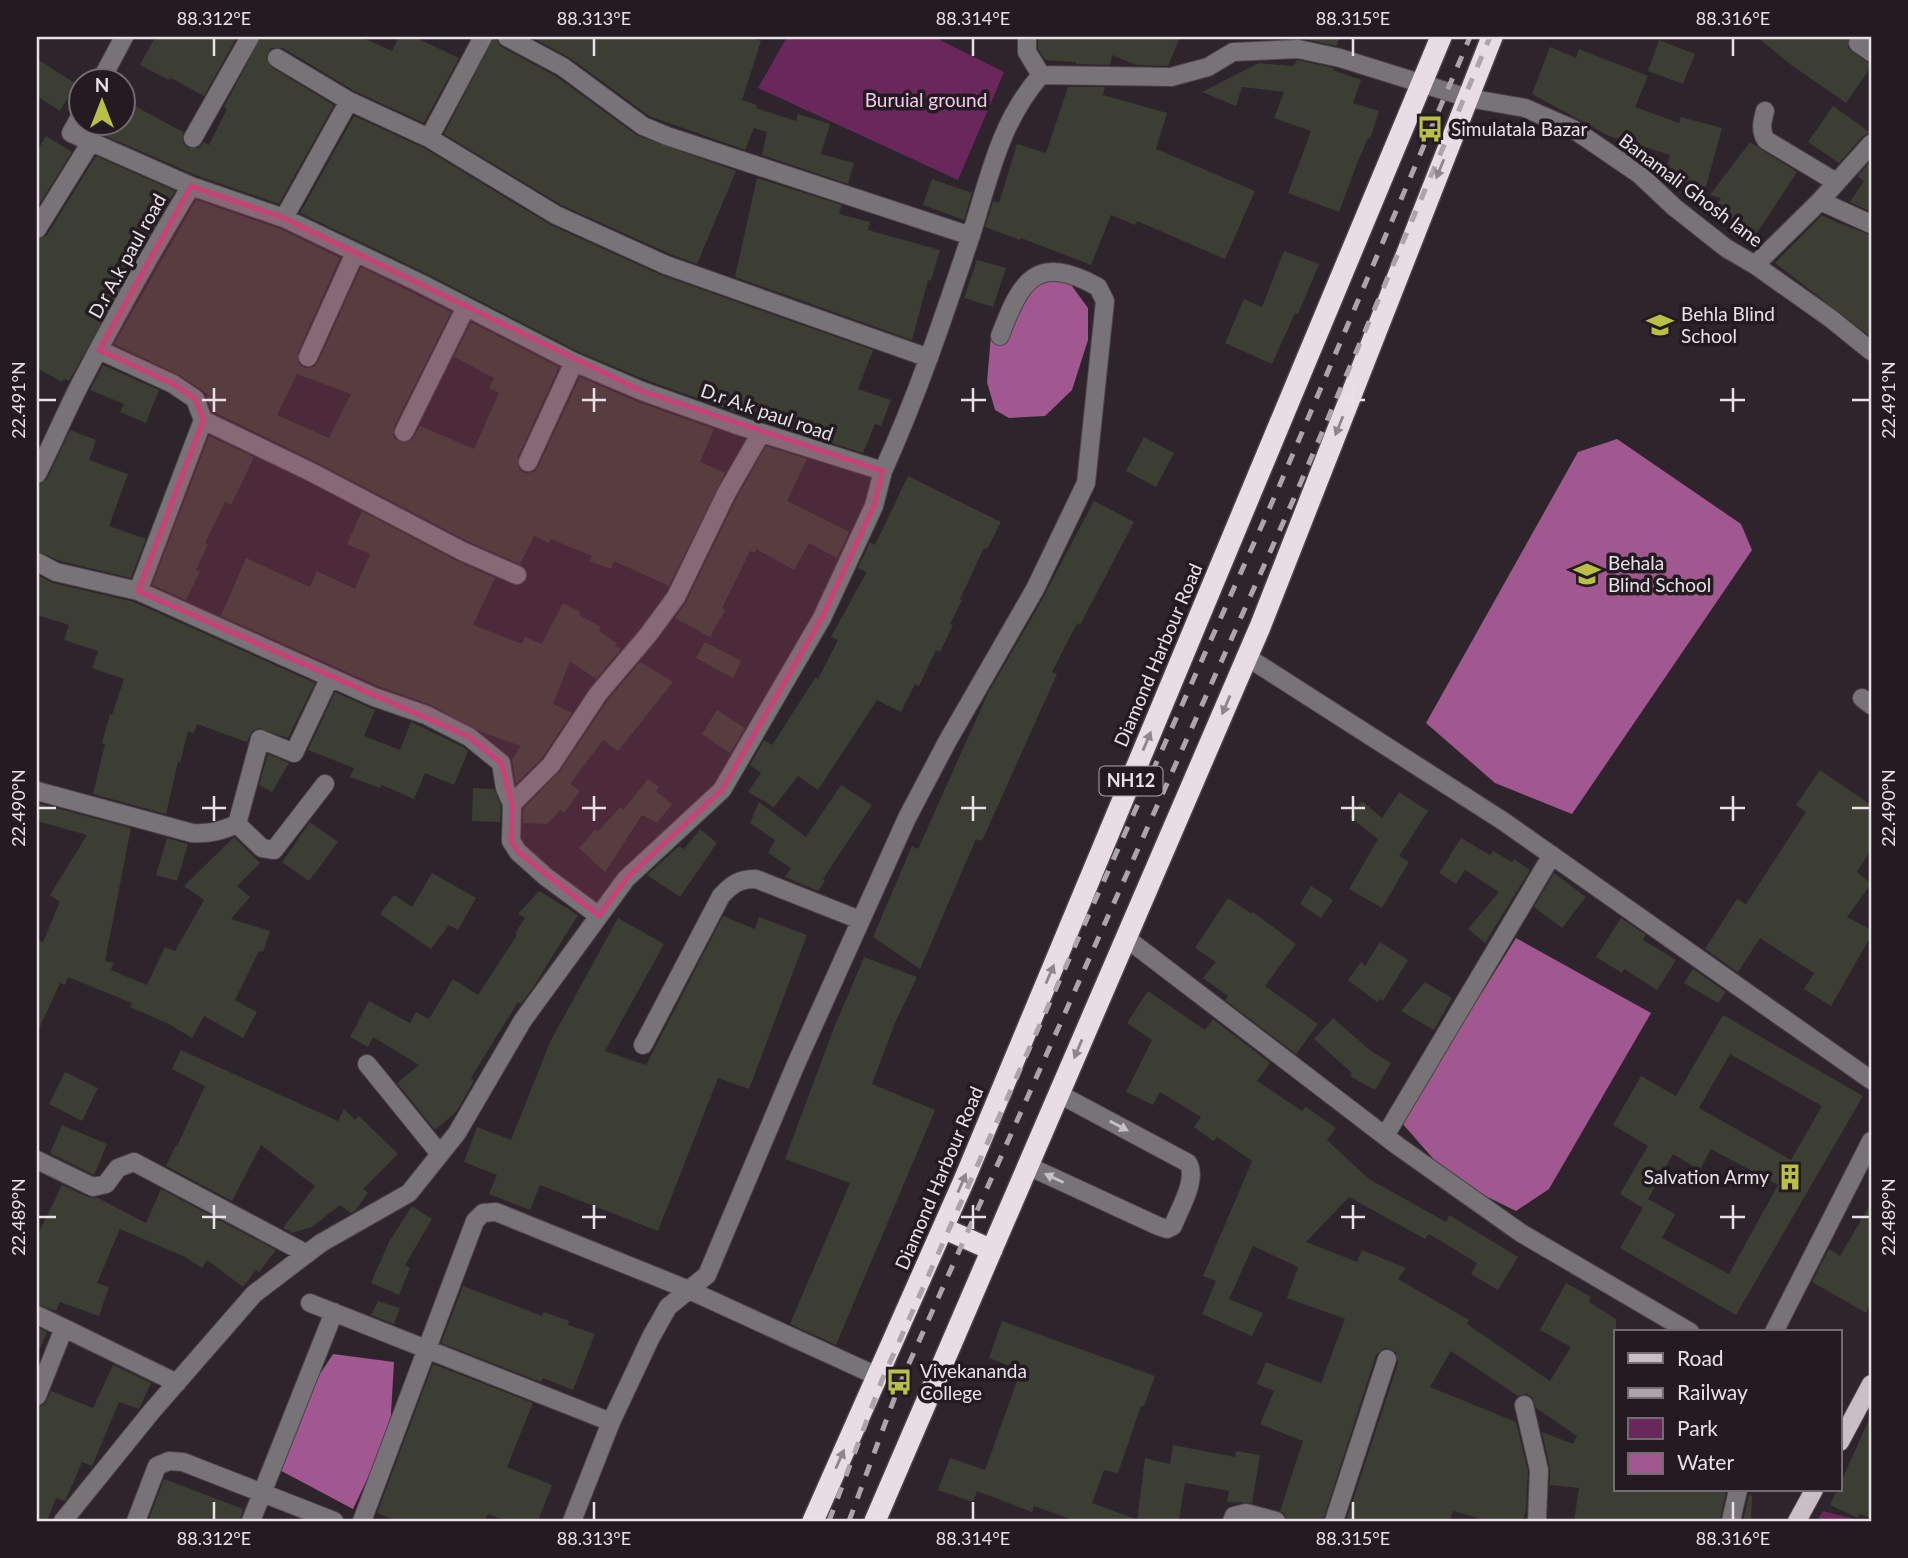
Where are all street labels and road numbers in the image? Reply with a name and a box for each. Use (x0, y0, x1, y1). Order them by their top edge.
street label: Banamali Ghosh lane (1615, 128, 1768, 251)
street label: D.r A.k paul road (83, 190, 170, 322)
street label: D.r A.k paul road (698, 378, 836, 445)
street label: Diamond Harbour Road (1108, 560, 1207, 750)
road number: NH12 (1100, 766, 1162, 796)
street label: Diamond Harbour Road (889, 1083, 988, 1273)

